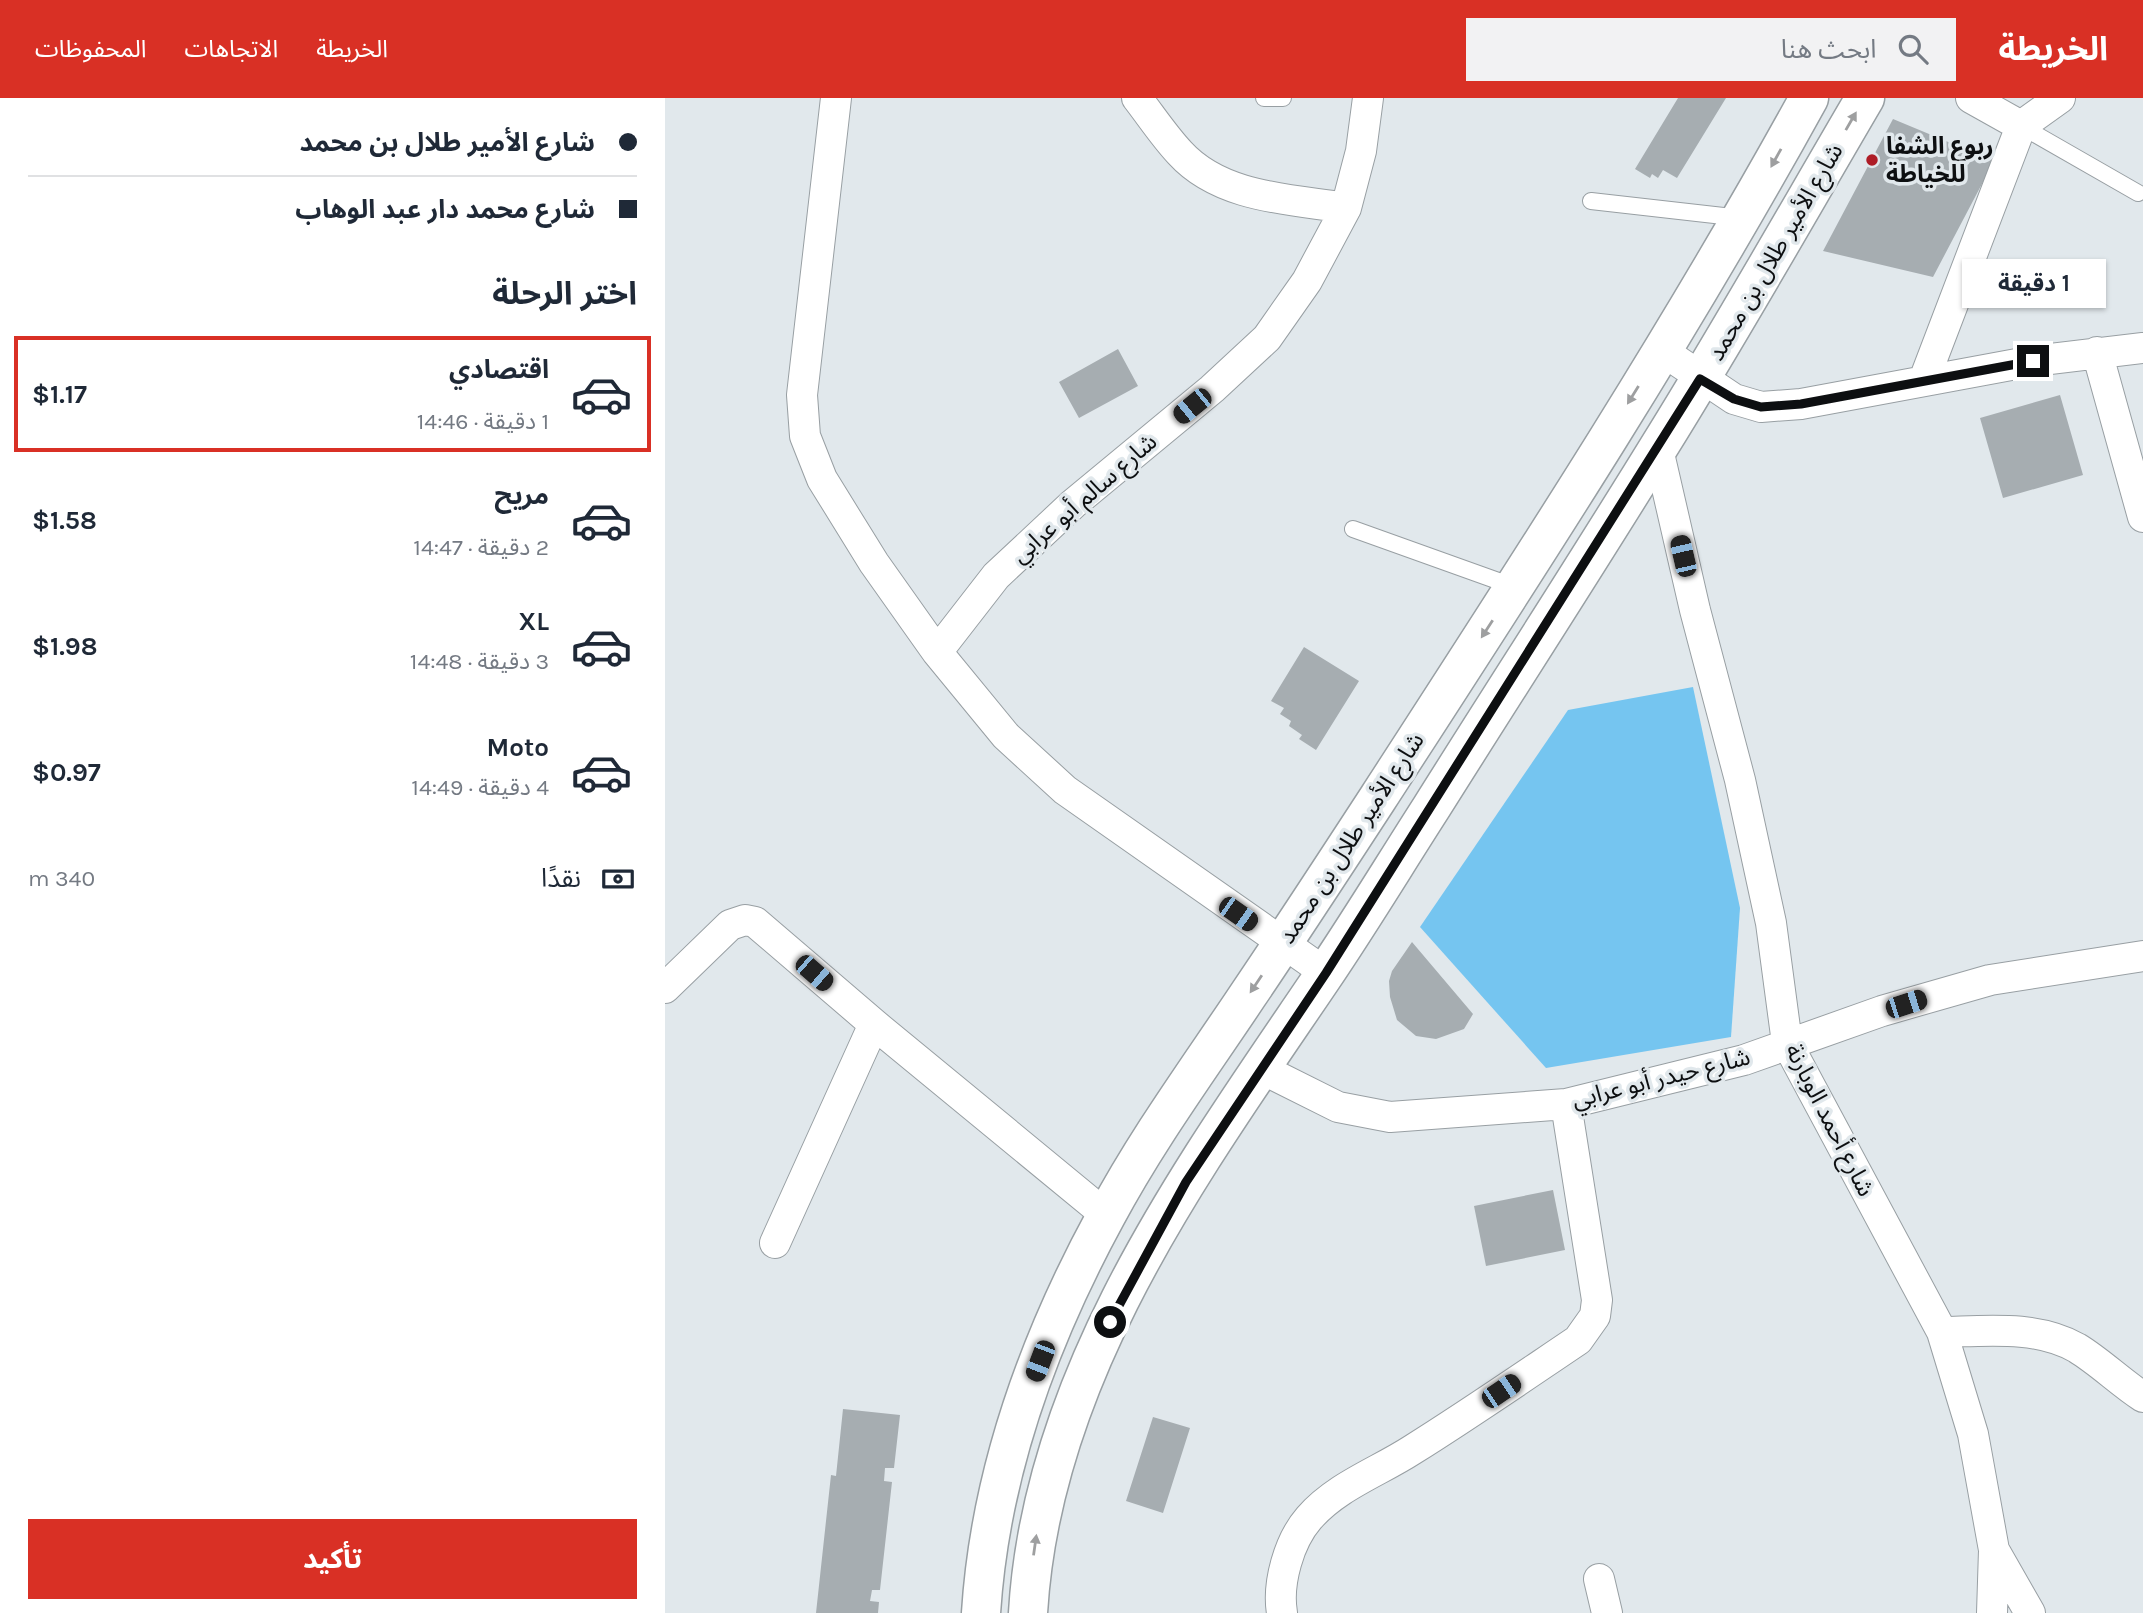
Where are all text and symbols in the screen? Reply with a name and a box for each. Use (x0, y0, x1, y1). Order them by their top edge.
search box (1466, 18, 1956, 81)
icon: search (1894, 30, 1932, 68)
text: الخريطة (1998, 30, 2108, 68)
text: ابحث هنا (1781, 34, 1876, 65)
text: المحفوظات (35, 35, 146, 63)
text: الاتجاهات (184, 35, 278, 63)
text: الخريطة (316, 35, 388, 63)
one-way arrow (1845, 111, 1858, 130)
text: شارع الأمير طلال بن محمد (299, 127, 595, 158)
place label: ربوع الشفا للخياطة (1886, 132, 1994, 188)
street label: شارع الأمير طلال بن محمد (1701, 138, 1851, 367)
one-way arrow (1770, 148, 1782, 168)
marker: ربوع الشفا للخياطة (1864, 152, 1880, 168)
text: شارع محمد دار عبد الوهاب (295, 194, 595, 225)
callout: 1 دقيقة (1961, 260, 2105, 308)
text: 1 دقيقة (1998, 270, 2070, 297)
text: اختر الرحلة (492, 275, 637, 312)
route end (2017, 345, 2049, 377)
text: اقتصادي (449, 354, 549, 385)
icon: car (570, 363, 633, 426)
text: $1.17 (32, 379, 87, 410)
car (1170, 385, 1215, 427)
one-way arrow (1627, 385, 1640, 404)
text: 1 دقيقة · 14:46 (417, 408, 549, 435)
street label: شارع سالم أبو عرابي (1004, 426, 1165, 572)
text: مريح (494, 480, 549, 511)
icon: car (570, 489, 633, 552)
text: $1.58 (32, 505, 97, 536)
car (1669, 533, 1698, 579)
text: 2 دقيقة · 14:47 (413, 534, 549, 561)
text: XL (518, 606, 549, 637)
icon: car (570, 615, 633, 678)
one-way arrow (1481, 620, 1494, 639)
text: $1.98 (32, 631, 97, 662)
text: 3 دقيقة · 14:48 (410, 648, 549, 675)
street label: شارع الأمير طلال بن محمد (1272, 727, 1432, 950)
text: Moto (487, 732, 549, 763)
icon: car (570, 741, 633, 804)
text: $0.97 (32, 757, 101, 788)
text: 4 دقيقة · 14:49 (411, 774, 549, 801)
icon: cash (599, 860, 637, 898)
text: نقدًا (541, 863, 581, 894)
text: 340 m (28, 865, 95, 892)
car (1215, 893, 1262, 935)
car (792, 951, 837, 995)
one-way arrow (1249, 975, 1263, 993)
car (1883, 988, 1930, 1020)
street label: شارع أحمد الوبارنة (1777, 1038, 1882, 1202)
street label: شارع حيدر أبو عرابي (1568, 1040, 1754, 1118)
route start (1094, 1306, 1126, 1338)
car (1023, 1338, 1058, 1384)
car (1478, 1371, 1525, 1411)
button: تأكيد (28, 1519, 637, 1599)
one-way arrow (1030, 1534, 1041, 1556)

